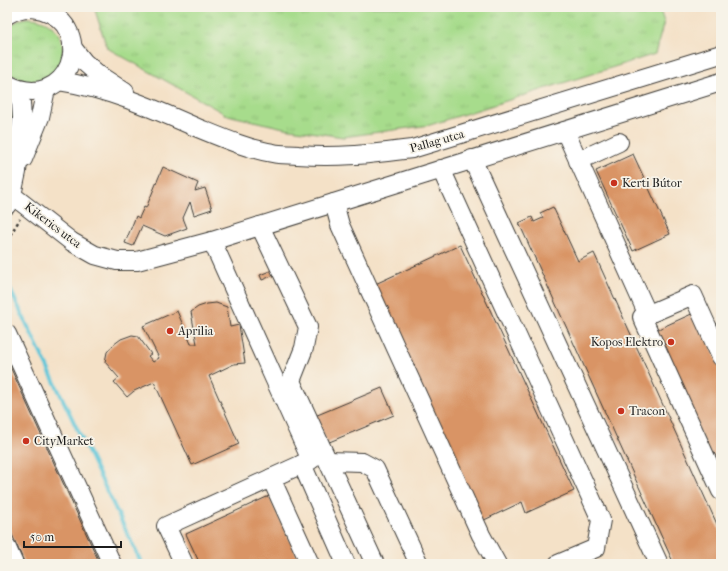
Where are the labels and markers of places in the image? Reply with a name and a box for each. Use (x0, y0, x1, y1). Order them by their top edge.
place label: Kerti Bútor (622, 176, 683, 190)
marker: Kerti Bútor (609, 178, 619, 188)
place label: Aprilia (177, 324, 214, 338)
marker: Aprilia (165, 326, 175, 336)
place label: Kopos Elektro (591, 335, 663, 349)
marker: Kopos Elektro (666, 337, 676, 347)
place label: Tracon (629, 404, 665, 418)
marker: Tracon (616, 406, 626, 416)
place label: CityMarket (34, 434, 94, 448)
marker: CityMarket (21, 436, 31, 446)

